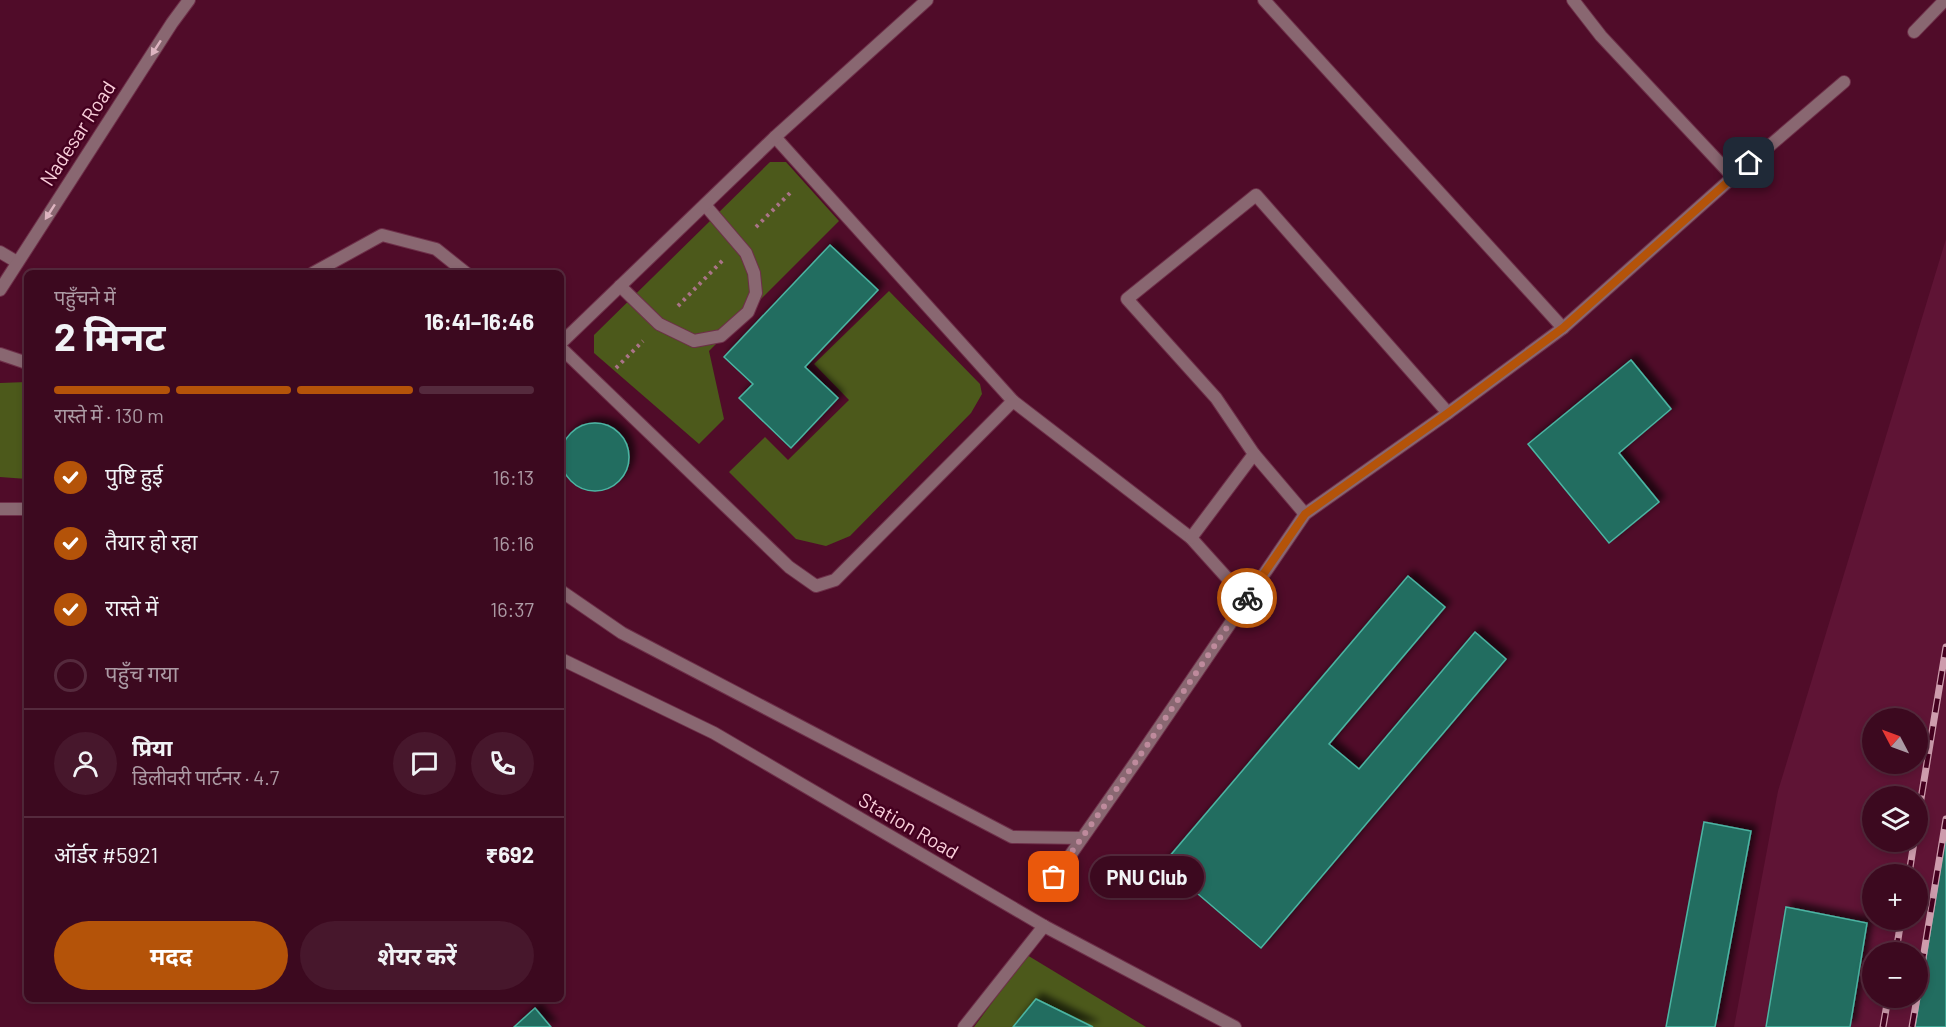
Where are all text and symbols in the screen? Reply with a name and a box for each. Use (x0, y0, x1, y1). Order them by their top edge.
one-way arrow (151, 40, 162, 56)
street label: Nadesar Road (34, 76, 120, 190)
pin (1723, 137, 1774, 188)
icon: home (1732, 146, 1765, 179)
one-way arrow (44, 203, 55, 220)
text: पहुँचने में (54, 285, 116, 309)
text: 16:41–16:46 (424, 308, 534, 334)
text: 2 मिनट (54, 312, 166, 359)
text: रास्ते में · 130 m (54, 403, 164, 427)
icon: check (54, 461, 87, 494)
text: पुष्टि हुई (105, 462, 163, 488)
text: 16:13 (493, 465, 534, 489)
icon: check (54, 527, 87, 560)
text: तैयार हो रहा (105, 528, 198, 554)
text: 16:16 (493, 531, 534, 555)
courier (1217, 568, 1277, 628)
icon: bike (1231, 582, 1264, 615)
icon: check (54, 593, 87, 626)
text: रास्ते में (105, 594, 158, 620)
text: 16:37 (490, 597, 534, 621)
text: पहुँच गया (105, 660, 178, 686)
north arrow (1862, 708, 1928, 774)
map controls (1862, 708, 1928, 1008)
button: person (54, 732, 117, 795)
button: chat (393, 732, 456, 795)
button: phone (471, 732, 534, 795)
text: प्रिया (132, 734, 172, 760)
text: डिलीवरी पार्टनर · 4.7 (132, 765, 279, 789)
button: layers (1862, 786, 1928, 852)
street label: Station Road (855, 787, 963, 863)
text: ऑर्डर #5921 (54, 841, 158, 867)
text: ₹692 (486, 841, 534, 867)
pin (1028, 851, 1079, 902)
callout: PNU Club (1090, 856, 1204, 898)
icon: bag (1037, 860, 1070, 893)
button: + (1862, 864, 1928, 930)
text: PNU Club (1106, 865, 1188, 889)
button: मदद (54, 921, 288, 990)
button: शेयर करें (300, 921, 534, 990)
button: − (1862, 942, 1928, 1008)

